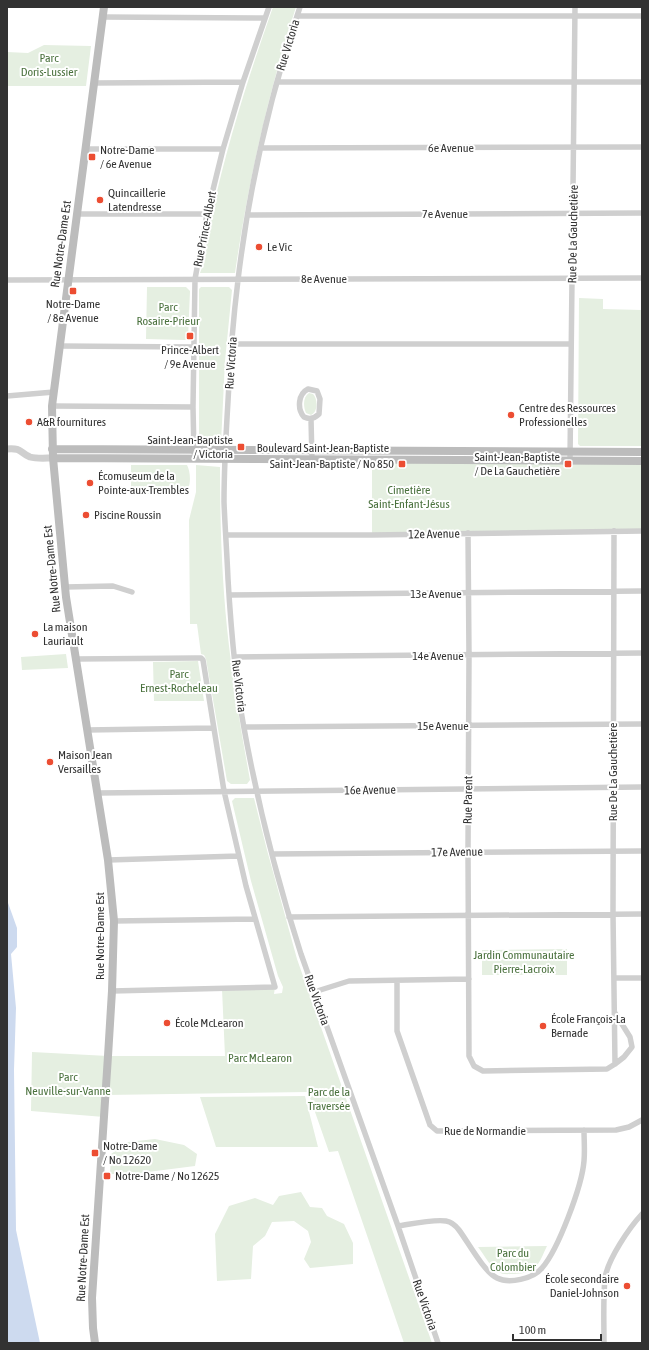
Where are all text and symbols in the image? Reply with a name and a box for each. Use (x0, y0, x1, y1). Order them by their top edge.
street label: Rue Victoria (274, 18, 302, 72)
park label: Parc Doris-Lussier (21, 51, 78, 79)
street label: 6e Avenue (428, 141, 474, 155)
place label: Notre-Dame / 6e Avenue (100, 143, 155, 171)
marker: Notre-Dame / 6e Avenue (87, 152, 97, 162)
street label: Rue De La Gauchetière (565, 185, 581, 283)
place label: Quincaillerie Latendresse (108, 186, 166, 214)
street label: Rue Prince-Albert (191, 189, 219, 268)
marker: Quincaillerie Latendresse (95, 195, 105, 205)
street label: Rue Notre-Dame Est (48, 199, 74, 288)
street label: 7e Avenue (422, 207, 468, 221)
place label: Le Vic (267, 240, 292, 254)
marker: Le Vic (254, 242, 264, 252)
street label: 8e Avenue (301, 272, 347, 286)
marker: Notre-Dame / 8e Avenue (68, 286, 78, 296)
place label: Notre-Dame / 8e Avenue (46, 297, 100, 325)
park label: Parc Rosaire-Prieur (136, 300, 200, 328)
marker: Prince-Albert / 9e Avenue (185, 331, 195, 341)
street label: Rue Victoria (222, 336, 240, 390)
place label: Prince-Albert / 9e Avenue (161, 343, 220, 371)
place label: Centre des Ressources Professionelles (519, 401, 616, 429)
marker: Centre des Ressources Professionelles (506, 410, 516, 420)
place label: A&R fournitures (37, 415, 106, 429)
marker: A&R fournitures (24, 417, 34, 427)
place label: Saint-Jean-Baptiste / Victoria (147, 433, 233, 461)
street label: Boulevard Saint-Jean-Baptiste (257, 441, 389, 455)
marker: Saint-Jean-Baptiste / Victoria (236, 442, 246, 452)
place label: Saint-Jean-Baptiste / De La Gauchetière (474, 450, 560, 478)
place label: Saint-Jean-Baptiste / No 850 (270, 457, 394, 471)
marker: Saint-Jean-Baptiste / No 850 (397, 459, 407, 469)
marker: Saint-Jean-Baptiste / De La Gauchetière (563, 459, 573, 469)
place label: Écomuseum de la Pointe-aux-Trembles (98, 469, 189, 497)
marker: Écomuseum de la Pointe-aux-Trembles (85, 478, 95, 488)
park label: Cimetière Saint-Enfant-Jésus (368, 483, 450, 511)
place label: Piscine Roussin (94, 508, 161, 522)
marker: Piscine Roussin (81, 510, 91, 520)
street label: Rue Notre-Dame Est (40, 524, 64, 613)
street label: 12e Avenue (408, 527, 460, 541)
street label: 13e Avenue (410, 587, 462, 601)
place label: La maison Lauriault (43, 620, 88, 648)
marker: La maison Lauriault (30, 629, 40, 639)
street label: 14e Avenue (412, 649, 464, 663)
street label: Rue Victoria (229, 659, 249, 713)
park label: Parc Ernest-Rocheleau (140, 667, 218, 695)
street label: 15e Avenue (417, 719, 469, 733)
street label: Rue De La Gauchetière (606, 723, 620, 821)
place label: Maison Jean Versailles (58, 748, 112, 776)
marker: Maison Jean Versailles (45, 757, 55, 767)
street label: Rue Parent (461, 775, 475, 824)
street label: 16e Avenue (344, 783, 396, 797)
street label: 17e Avenue (431, 845, 483, 859)
street label: Rue Notre-Dame Est (93, 892, 107, 980)
park label: Jardin Communautaire Pierre-Lacroix (474, 948, 574, 976)
street label: Rue Victoria (301, 973, 333, 1027)
place label: École François-La Bernade (551, 1012, 626, 1040)
place label: École McLearon (175, 1016, 244, 1030)
marker: École McLearon (162, 1018, 172, 1028)
marker: École François-La Bernade (538, 1021, 548, 1031)
park label: Parc McLearon (228, 1051, 292, 1065)
park label: Parc Neuville-sur-Vanne (25, 1070, 111, 1098)
park label: Parc de la Traversée (308, 1085, 350, 1113)
street label: Rue de Normandie (444, 1124, 526, 1138)
place label: Notre-Dame / No 12620 (103, 1139, 158, 1167)
marker: Notre-Dame / No 12620 (90, 1148, 100, 1158)
place label: Notre-Dame / No 12625 (115, 1169, 219, 1183)
marker: Notre-Dame / No 12625 (102, 1171, 112, 1181)
street label: Rue Notre-Dame Est (74, 1213, 92, 1302)
park label: Parc du Colombier (490, 1246, 536, 1274)
place label: École secondaire Daniel-Johnson (545, 1272, 619, 1300)
street label: Rue Victoria (410, 1278, 440, 1332)
marker: École secondaire Daniel-Johnson (622, 1281, 632, 1291)
scale bar (513, 1316, 601, 1342)
text: 100 m (519, 1323, 546, 1337)

